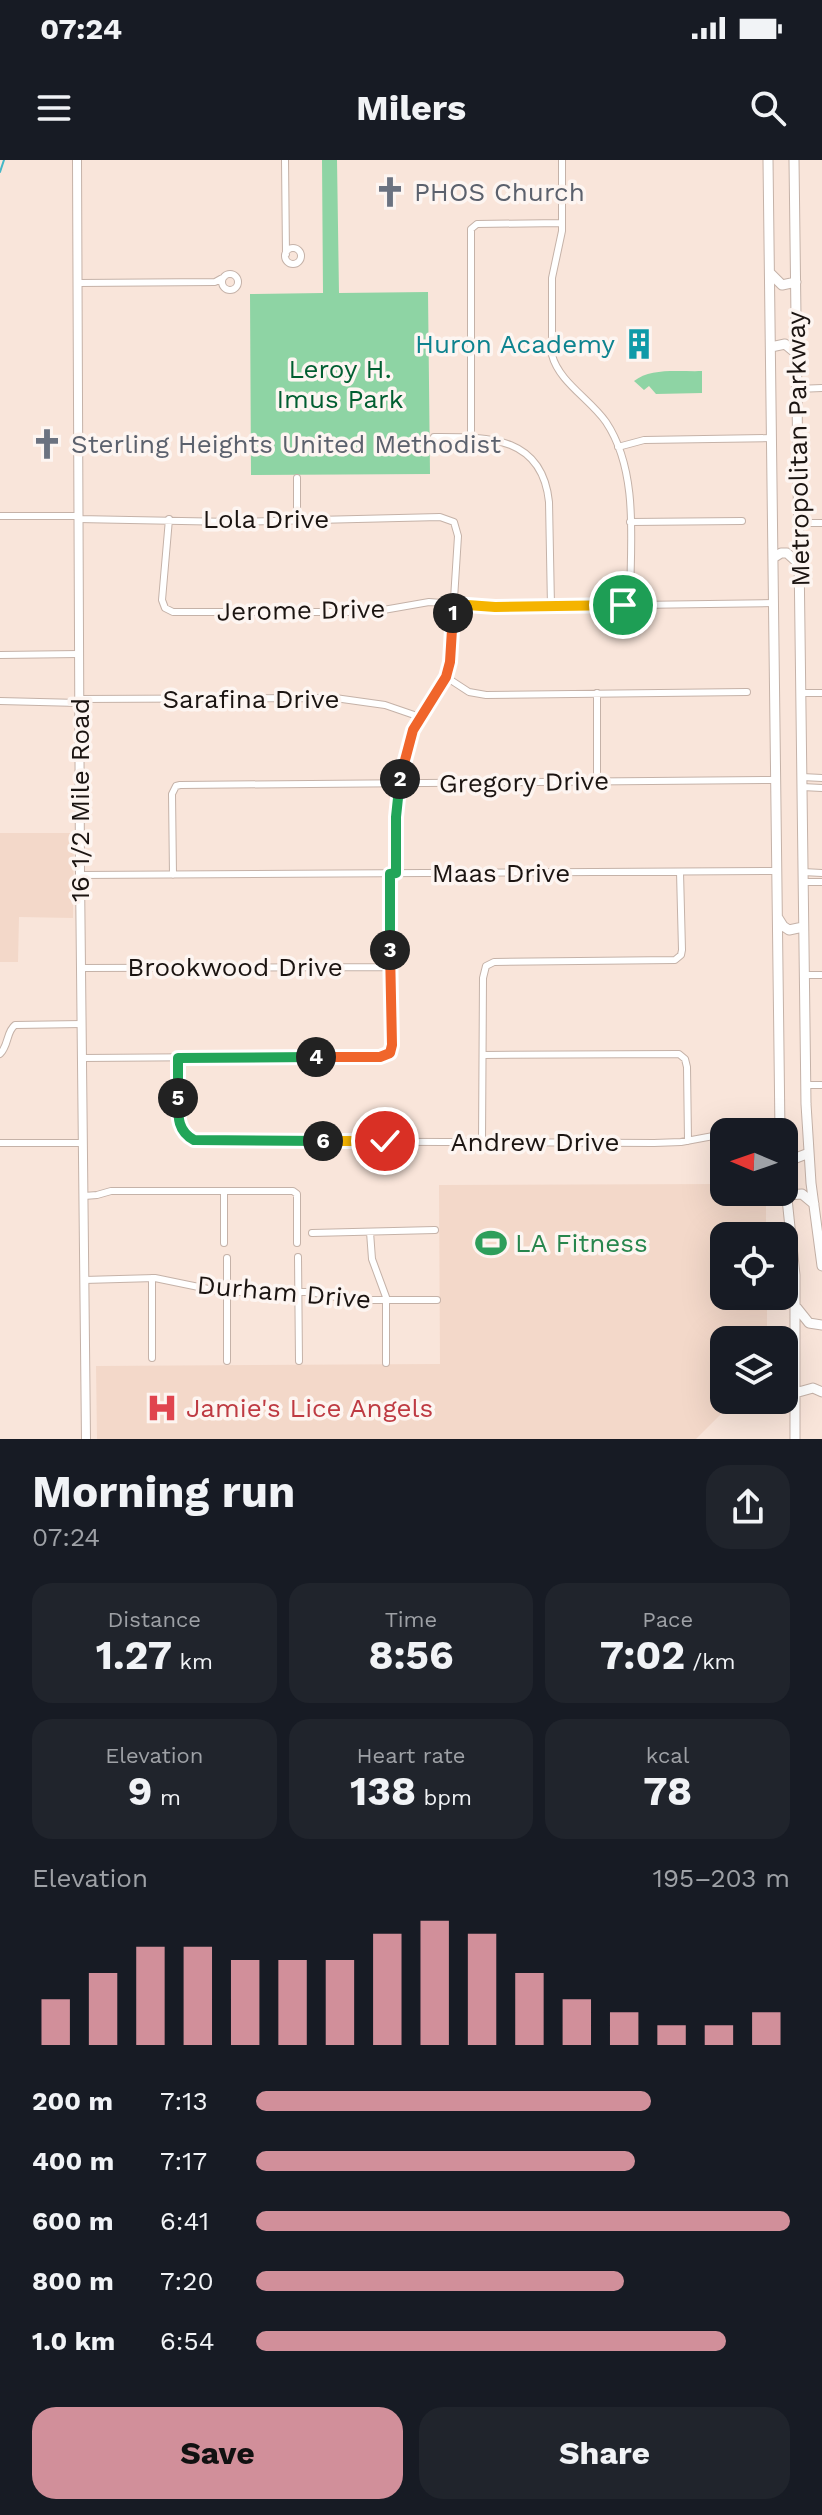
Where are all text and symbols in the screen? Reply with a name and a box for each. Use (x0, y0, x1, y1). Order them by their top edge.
text: 07:24 (40, 11, 122, 46)
icon: menu (32, 86, 76, 130)
icon: search (746, 86, 790, 130)
text: Milers (356, 87, 466, 129)
church icon: PHOS Church (373, 175, 407, 209)
place label: PHOS Church (414, 177, 585, 207)
street label: Metropolitan Parkway (781, 310, 815, 587)
building icon: Huron Academy (622, 327, 656, 361)
place label: Huron Academy (415, 329, 616, 359)
park label: Leroy H. Imus Park (277, 354, 404, 414)
church icon: Sterling Heights United Methodist (30, 427, 64, 461)
place label: Sterling Heights United Methodist (71, 429, 501, 459)
street label: Lola Drive (203, 504, 329, 534)
pin (589, 571, 657, 639)
icon: arrive (601, 583, 645, 627)
pin: 1 (433, 593, 473, 633)
street label: Jerome Drive (216, 594, 386, 626)
text: 1 (448, 600, 458, 625)
street label: Sarafina Drive (163, 684, 339, 714)
street label: 16 1/2 Mile Road (65, 698, 95, 902)
pin: 2 (380, 759, 420, 799)
text: 2 (393, 766, 407, 791)
street label: Gregory Drive (439, 766, 609, 798)
street label: Maas Drive (432, 858, 570, 888)
pin: 3 (370, 930, 410, 970)
text: 3 (383, 937, 397, 962)
street label: Brookwood Drive (127, 952, 343, 982)
pin: 4 (296, 1037, 336, 1077)
text: 4 (309, 1044, 323, 1069)
pin: 5 (158, 1078, 198, 1118)
text: 5 (172, 1085, 184, 1110)
pin (351, 1107, 419, 1175)
north arrow (710, 1118, 798, 1206)
map controls (710, 1118, 798, 1414)
icon: check (363, 1119, 407, 1163)
pin: 6 (303, 1121, 343, 1161)
street label: Andrew Drive (450, 1127, 620, 1157)
text: 6 (316, 1128, 330, 1153)
button: locate (710, 1222, 798, 1310)
sports icon: LA Fitness (474, 1226, 508, 1260)
place label: LA Fitness (515, 1228, 648, 1258)
street label: Durham Drive (196, 1269, 372, 1315)
button: layers (710, 1326, 798, 1414)
hospital icon: Jamie's Lice Angels (145, 1391, 179, 1425)
place label: Jamie's Lice Angels (186, 1393, 433, 1423)
button: share (706, 1465, 790, 1549)
text: Morning run (32, 1466, 295, 1518)
text: 07:24 (32, 1522, 100, 1552)
text: Distance (108, 1607, 201, 1632)
text: Time (385, 1607, 437, 1632)
text: Pace (642, 1607, 693, 1632)
text: 1.27 (96, 1632, 172, 1679)
text: 8:56 (368, 1632, 454, 1679)
text: 7:02 (600, 1632, 685, 1679)
text: km (172, 1649, 213, 1674)
text: /km (685, 1649, 736, 1674)
text: Elevation (105, 1743, 203, 1768)
text: Heart rate (357, 1743, 465, 1768)
text: kcal (646, 1743, 689, 1768)
text: 9 (128, 1768, 152, 1815)
text: 138 (350, 1768, 416, 1815)
text: 78 (643, 1768, 692, 1815)
text: m (152, 1785, 181, 1810)
text: bpm (416, 1785, 472, 1810)
text: Elevation (32, 1863, 148, 1893)
text: 195–203 m (653, 1863, 790, 1893)
text: 200 m (32, 2086, 113, 2116)
text: 7:13 (160, 2086, 208, 2116)
text: 400 m (32, 2146, 114, 2176)
text: 7:17 (160, 2146, 207, 2176)
text: 600 m (32, 2206, 113, 2236)
text: 6:41 (160, 2206, 209, 2236)
text: 800 m (32, 2266, 114, 2296)
text: 7:20 (160, 2266, 214, 2296)
text: 1.0 km (32, 2326, 115, 2356)
text: 6:54 (160, 2326, 215, 2356)
button: Save (32, 2407, 403, 2499)
button: Share (419, 2407, 790, 2499)

